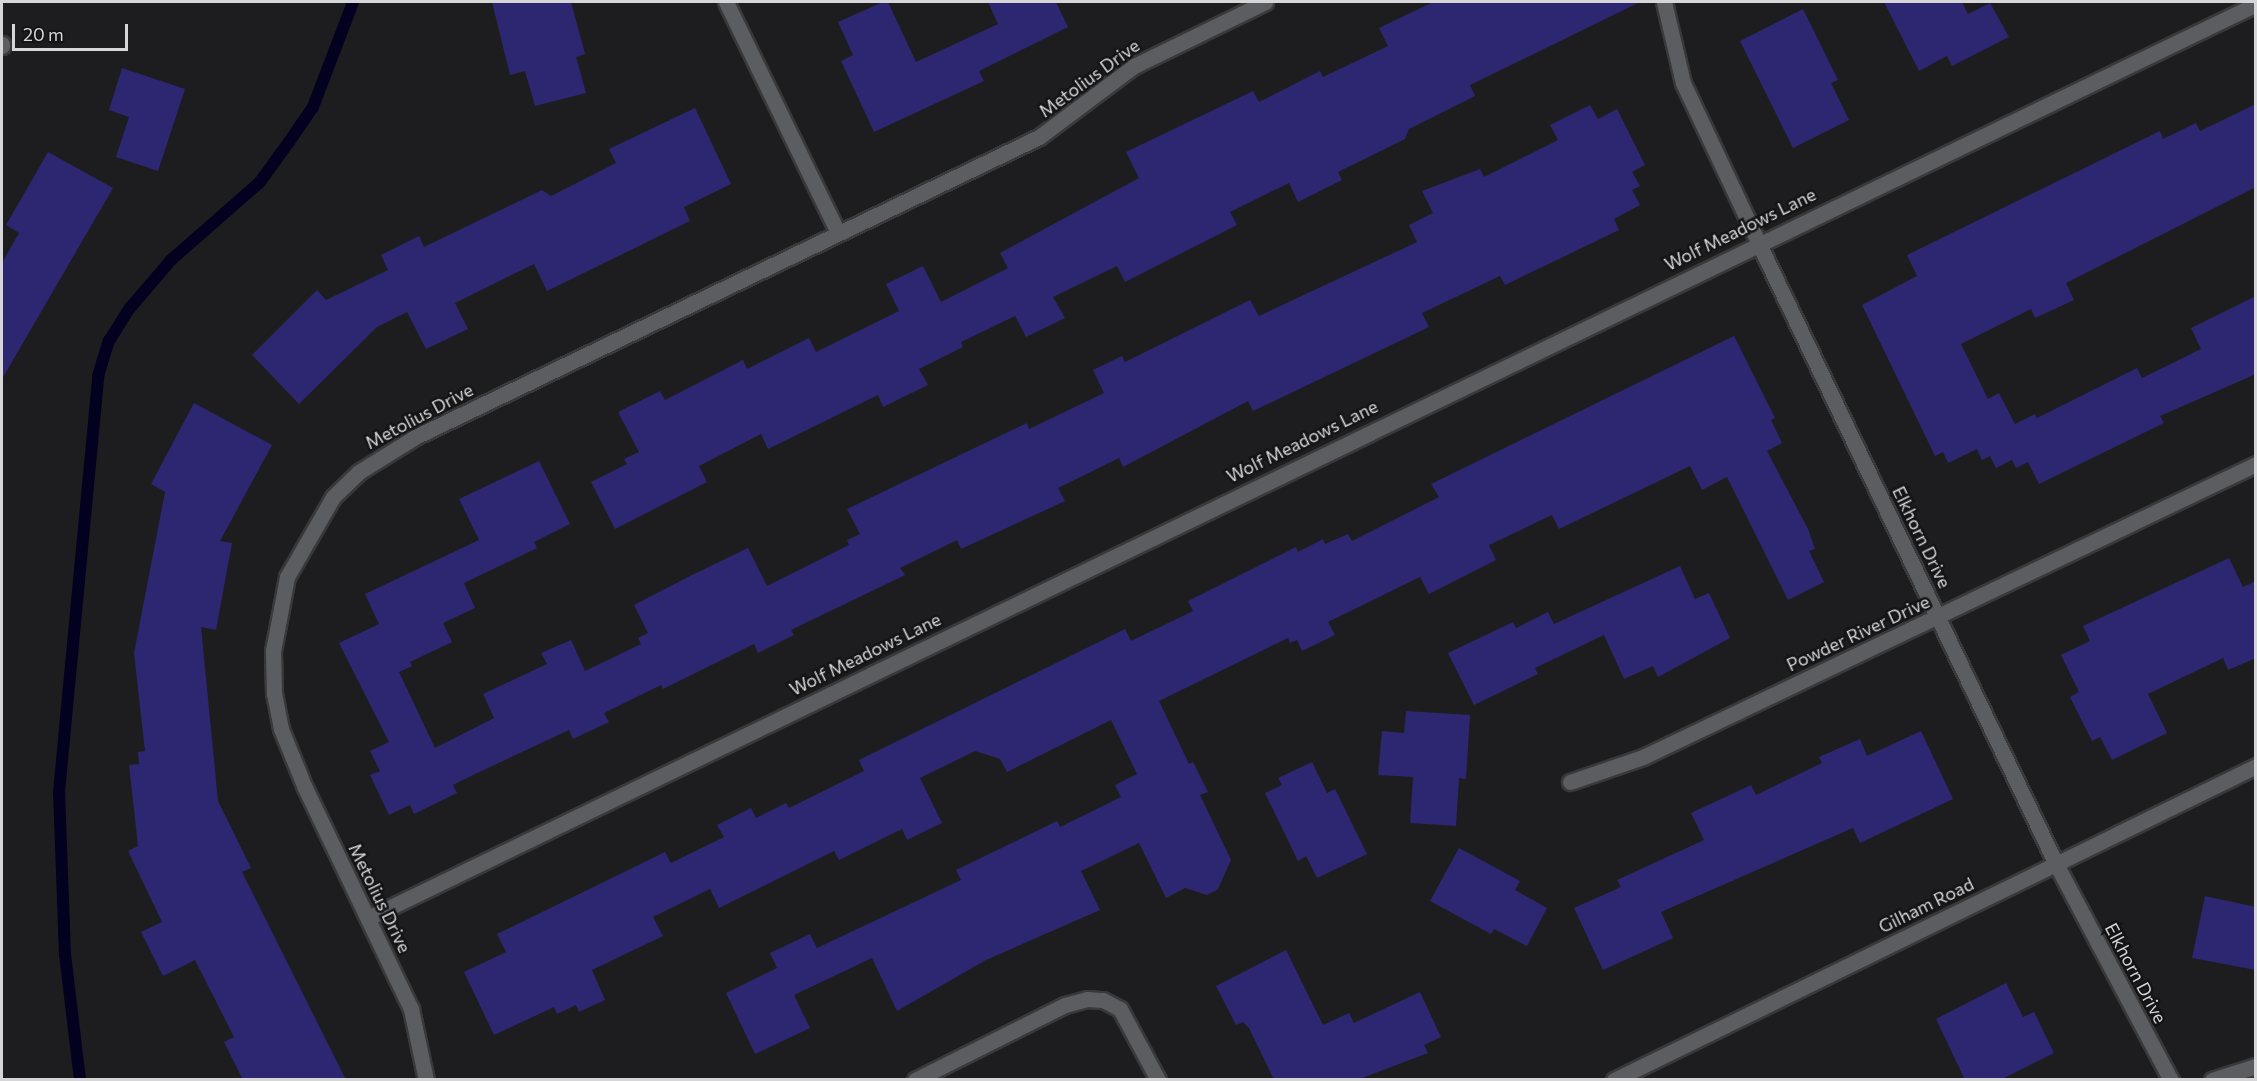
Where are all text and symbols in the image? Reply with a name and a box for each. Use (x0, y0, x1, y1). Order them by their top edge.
scale bar (15, 12, 130, 50)
text: 20 m (23, 23, 64, 45)
street label: Metolius Drive (1035, 34, 1143, 122)
street label: Wolf Meadows Lane (1661, 183, 1819, 275)
street label: Metolius Drive (361, 379, 477, 453)
street label: Wolf Meadows Lane (1223, 395, 1381, 487)
street label: Elkhorn Drive (1888, 483, 1956, 591)
street label: Powder River Drive (1783, 590, 1933, 676)
street label: Wolf Meadows Lane (786, 608, 944, 700)
street label: Metolius Drive (344, 840, 416, 956)
street label: Gilham Road (1875, 873, 1977, 937)
street label: Elkhorn Drive (2101, 919, 2171, 1027)

